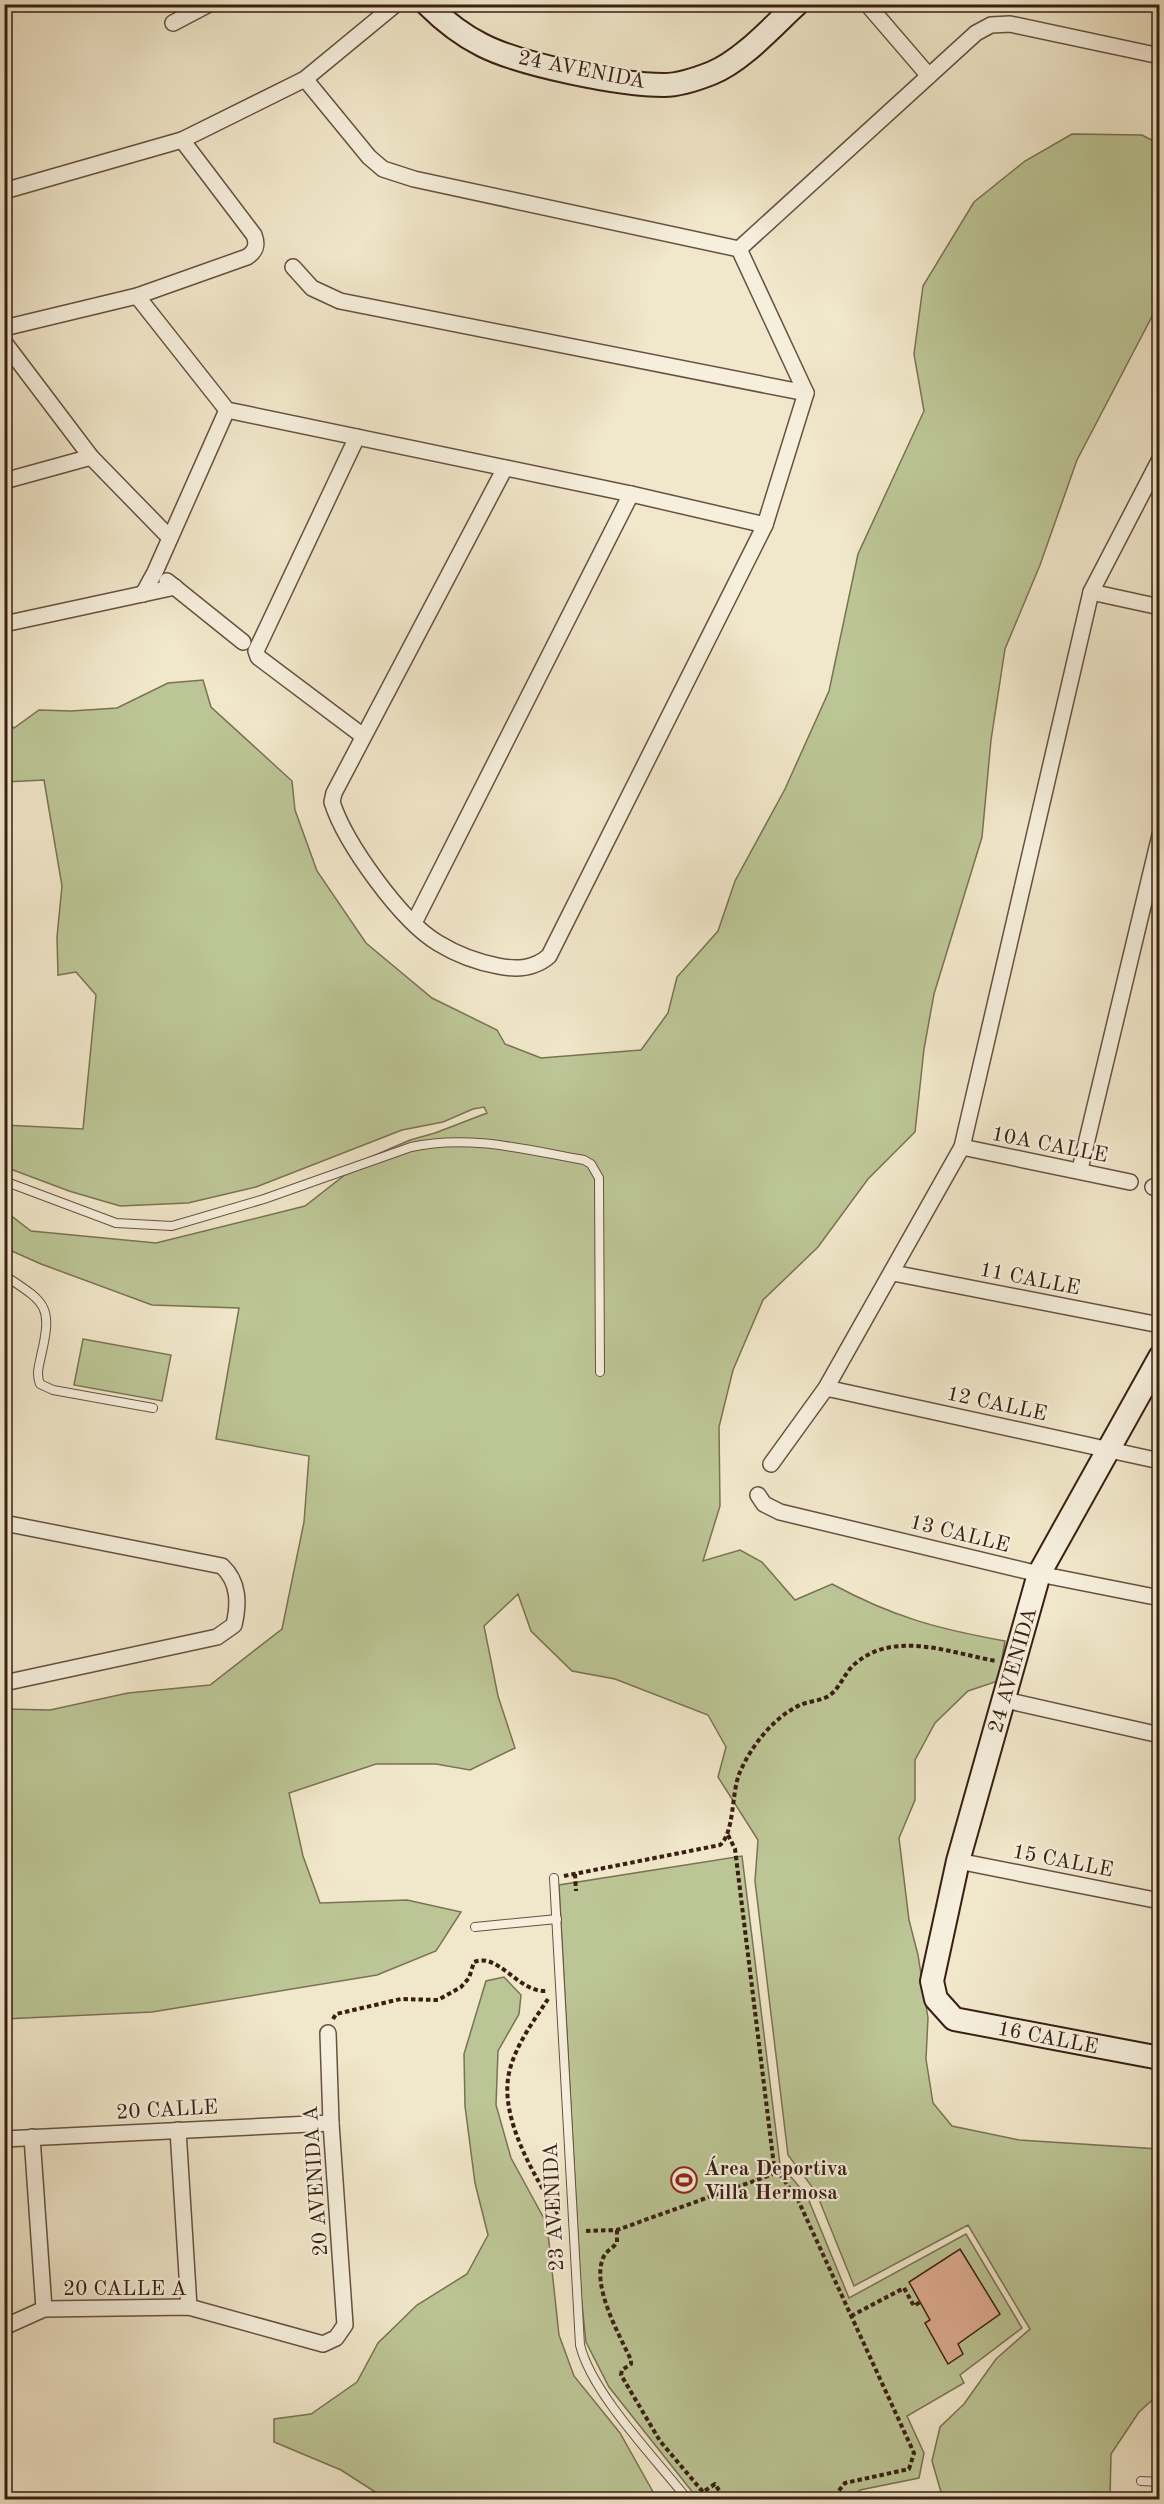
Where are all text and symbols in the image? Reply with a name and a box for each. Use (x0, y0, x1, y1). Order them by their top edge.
street label: 24 AVENIDA (516, 48, 647, 93)
street label: 10A CALLE (990, 1124, 1110, 1167)
street label: 11 CALLE (978, 1259, 1082, 1300)
street label: 12 CALLE (945, 1384, 1049, 1425)
street label: 13 CALLE (908, 1512, 1012, 1557)
street label: 24 AVENIDA (986, 1605, 1041, 1735)
street label: 15 CALLE (1011, 1841, 1115, 1882)
street label: 16 CALLE (996, 2018, 1100, 2059)
street label: 20 CALLE (116, 2097, 219, 2124)
street label: 20 AVENIDA A (301, 2105, 332, 2257)
street label: 23 AVENIDA (541, 2142, 568, 2272)
place label: Área Deportiva Villa Hermosa (704, 2155, 848, 2204)
sports icon: Área Deportiva Villa Hermosa (669, 2165, 699, 2195)
street label: 20 CALLE A (63, 2279, 187, 2300)

